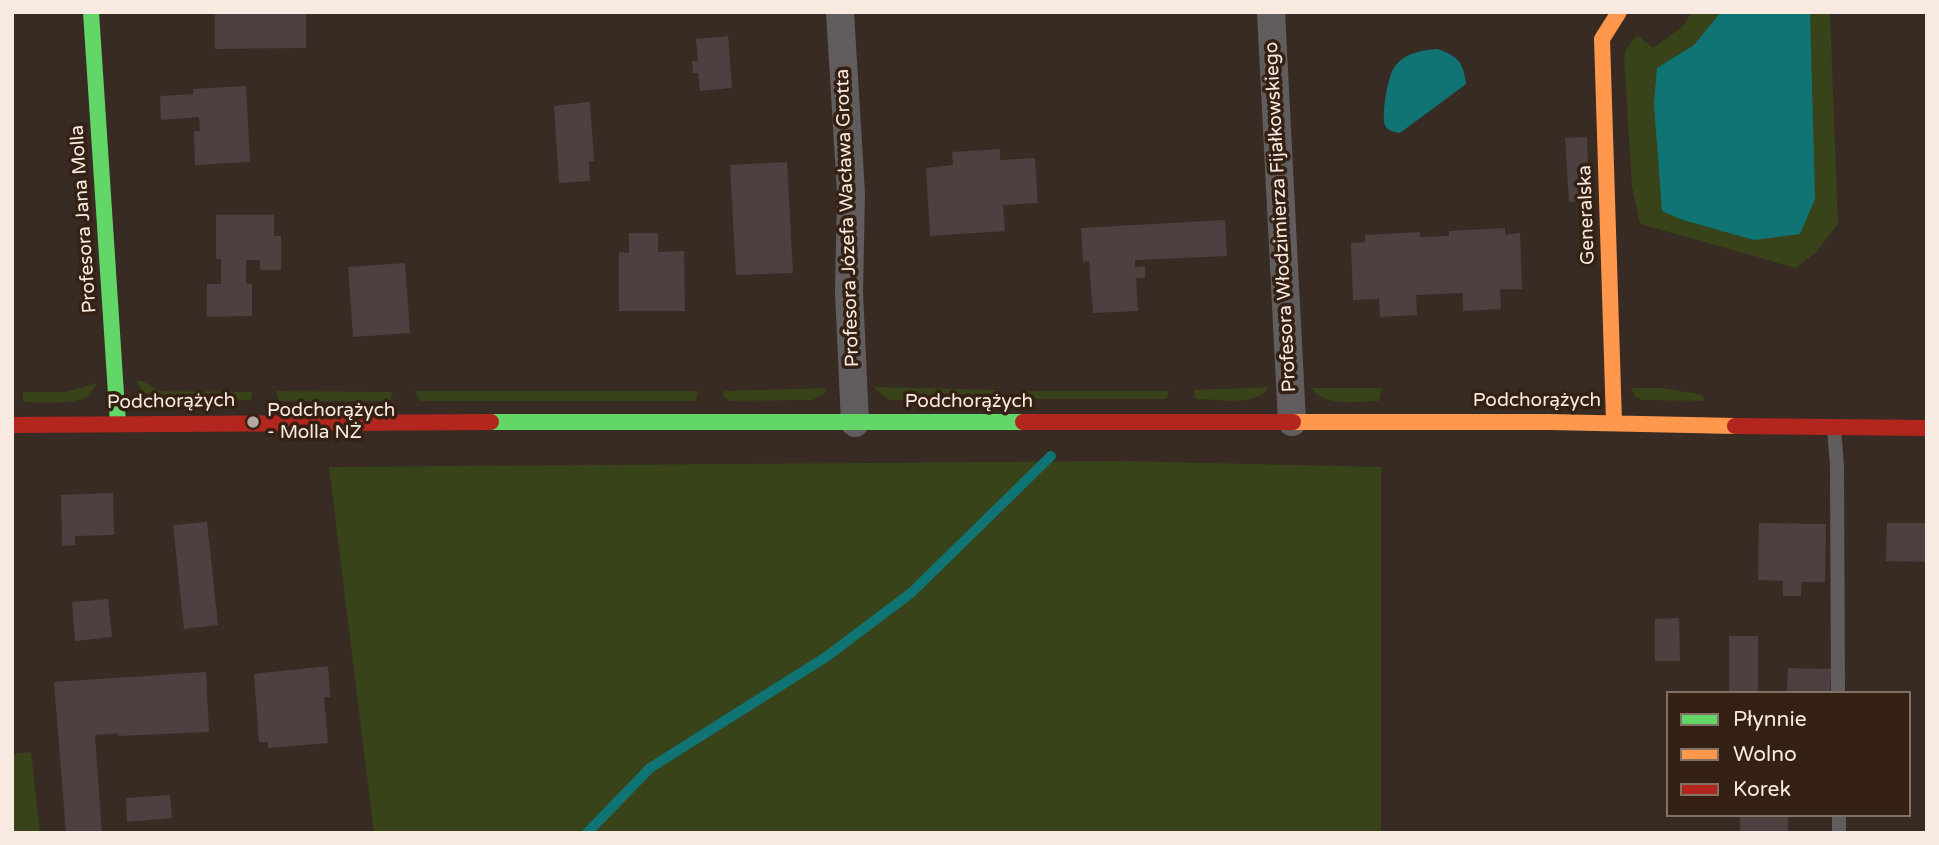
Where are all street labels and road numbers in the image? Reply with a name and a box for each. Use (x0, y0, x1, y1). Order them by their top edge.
street label: Profesora Włodzimierza Fijałkowskiego (1260, 41, 1302, 393)
street label: Profesora Józefa Wacława Grotta (831, 68, 865, 368)
street label: Profesora Jana Molla (66, 124, 102, 314)
street label: Generalska (1574, 165, 1600, 265)
street label: Podchorążych (107, 389, 235, 415)
street label: Podchorążych (1473, 390, 1601, 412)
street label: Podchorążych (905, 391, 1033, 413)

